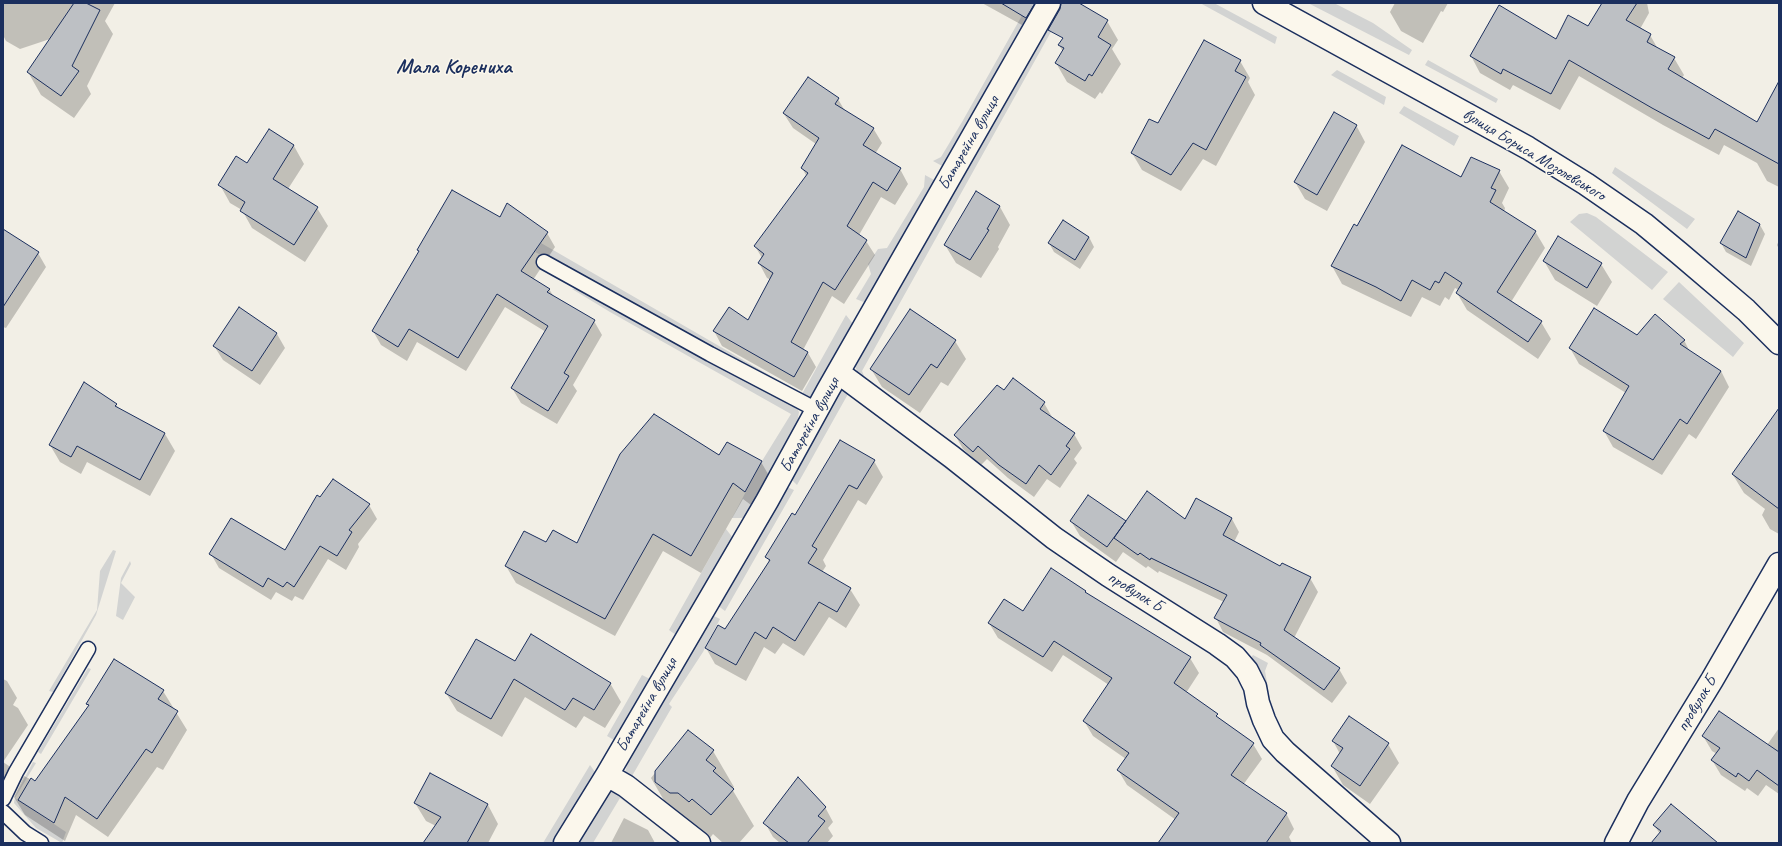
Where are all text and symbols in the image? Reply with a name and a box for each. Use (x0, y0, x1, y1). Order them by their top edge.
district label: Мала Корениха (396, 54, 512, 80)
street label: Батарейна вулиця (934, 92, 1004, 194)
street label: вулиця Бориса Мозолевського (1459, 104, 1609, 206)
street label: Батарейна вулиця (776, 374, 844, 476)
street label: провулок Б (1104, 567, 1166, 617)
street label: Батарейна вулиця (612, 654, 682, 756)
street label: провулок Б (1673, 673, 1721, 735)

